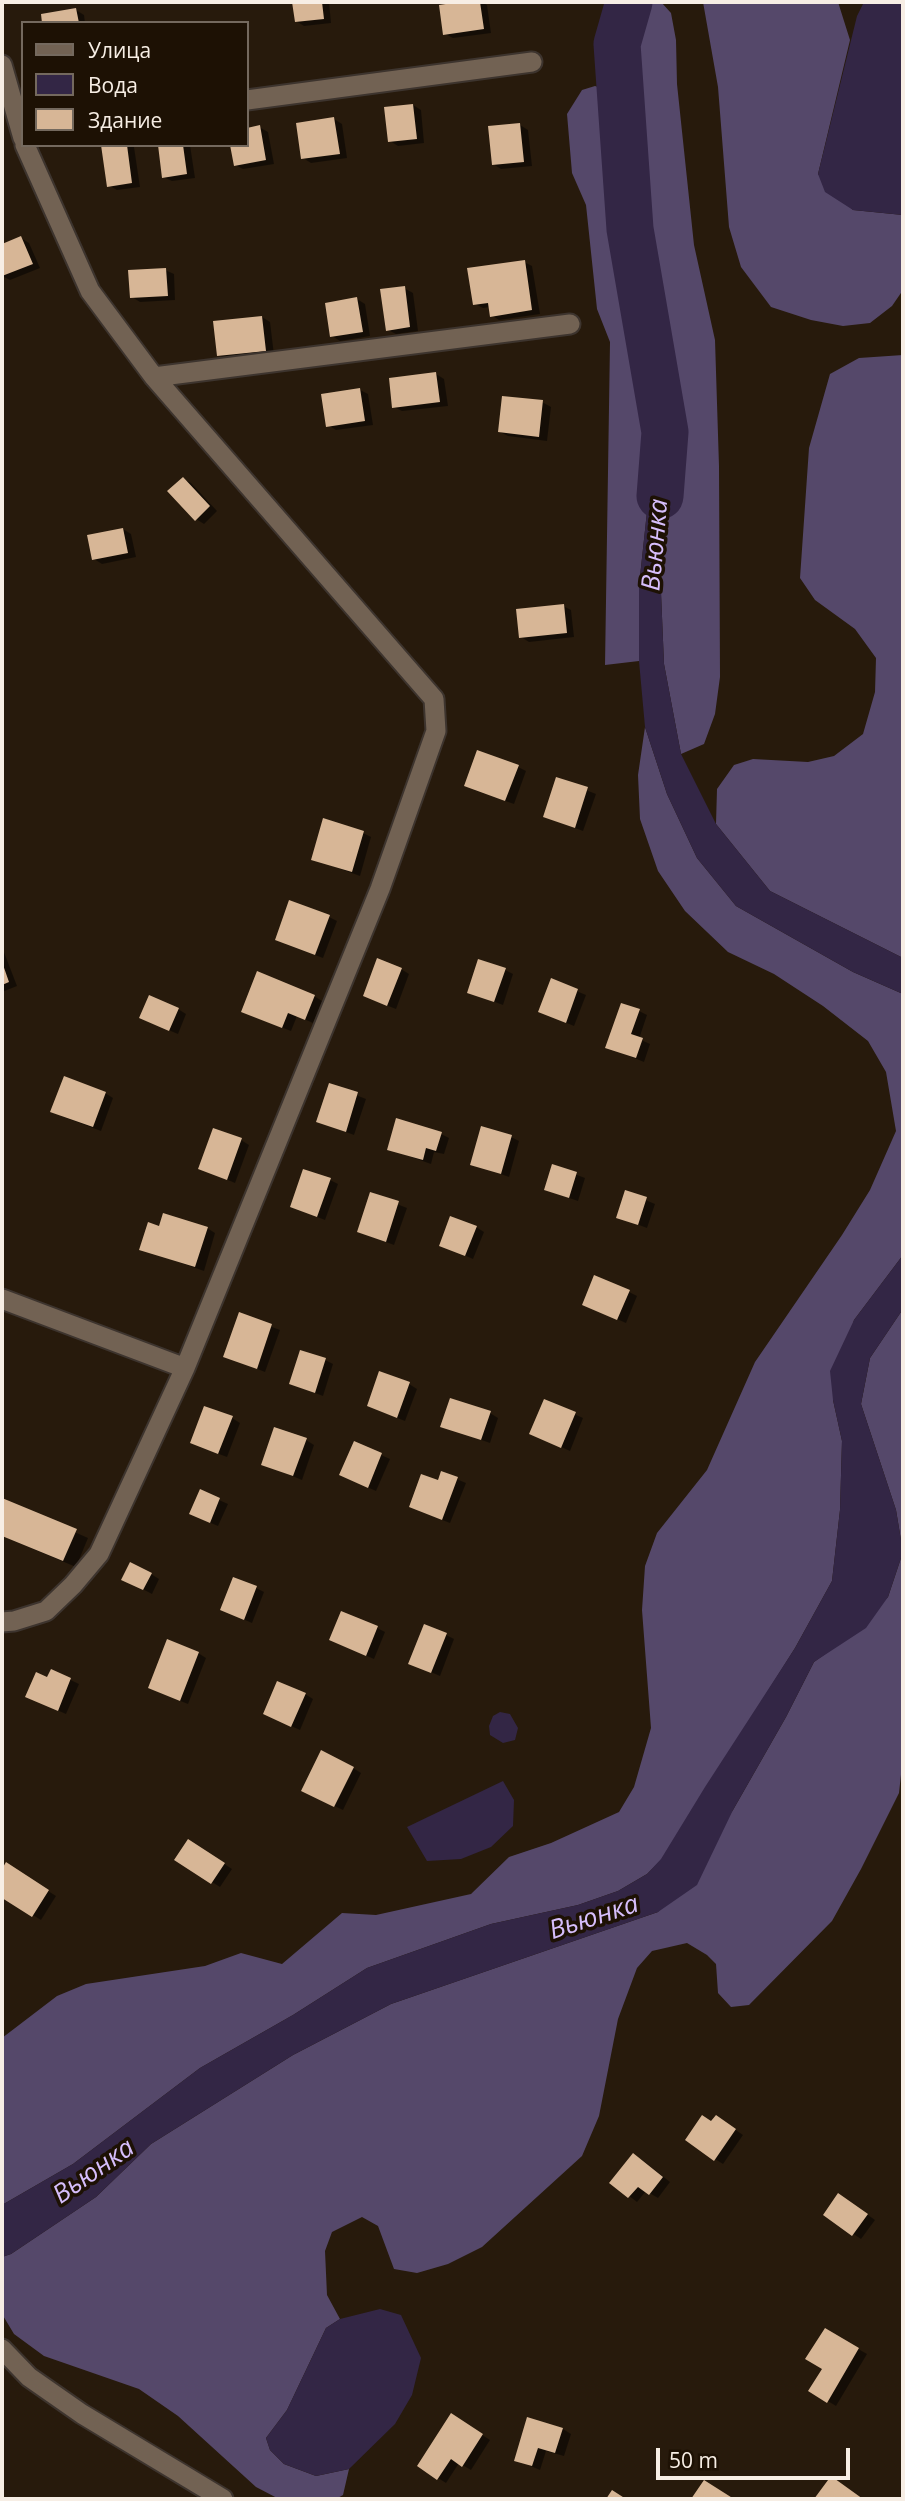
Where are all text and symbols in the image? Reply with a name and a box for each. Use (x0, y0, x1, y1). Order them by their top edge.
legend (21, 21, 248, 147)
text: Улица (88, 36, 151, 64)
text: Вода (88, 71, 138, 99)
text: Здание (88, 106, 162, 134)
water label: Вьюнка (636, 498, 676, 592)
water label: Вьюнка (545, 1889, 643, 1947)
water label: Вьюнка (47, 2133, 141, 2211)
scale bar (660, 2434, 854, 2478)
text: 50 m (669, 2446, 718, 2474)

